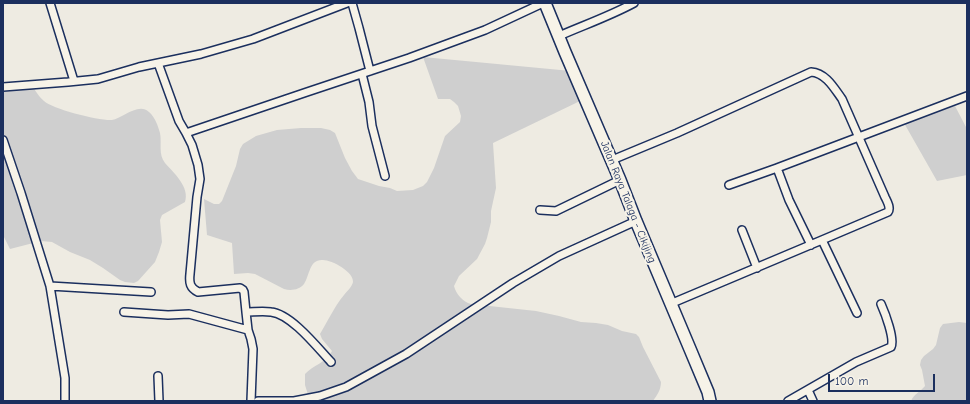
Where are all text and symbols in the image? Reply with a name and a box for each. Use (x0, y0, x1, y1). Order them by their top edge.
street label: Jalan Raya Talaga - Cikijing (597, 139, 659, 265)
scale bar (830, 366, 937, 392)
text: 100 m (835, 374, 868, 388)

